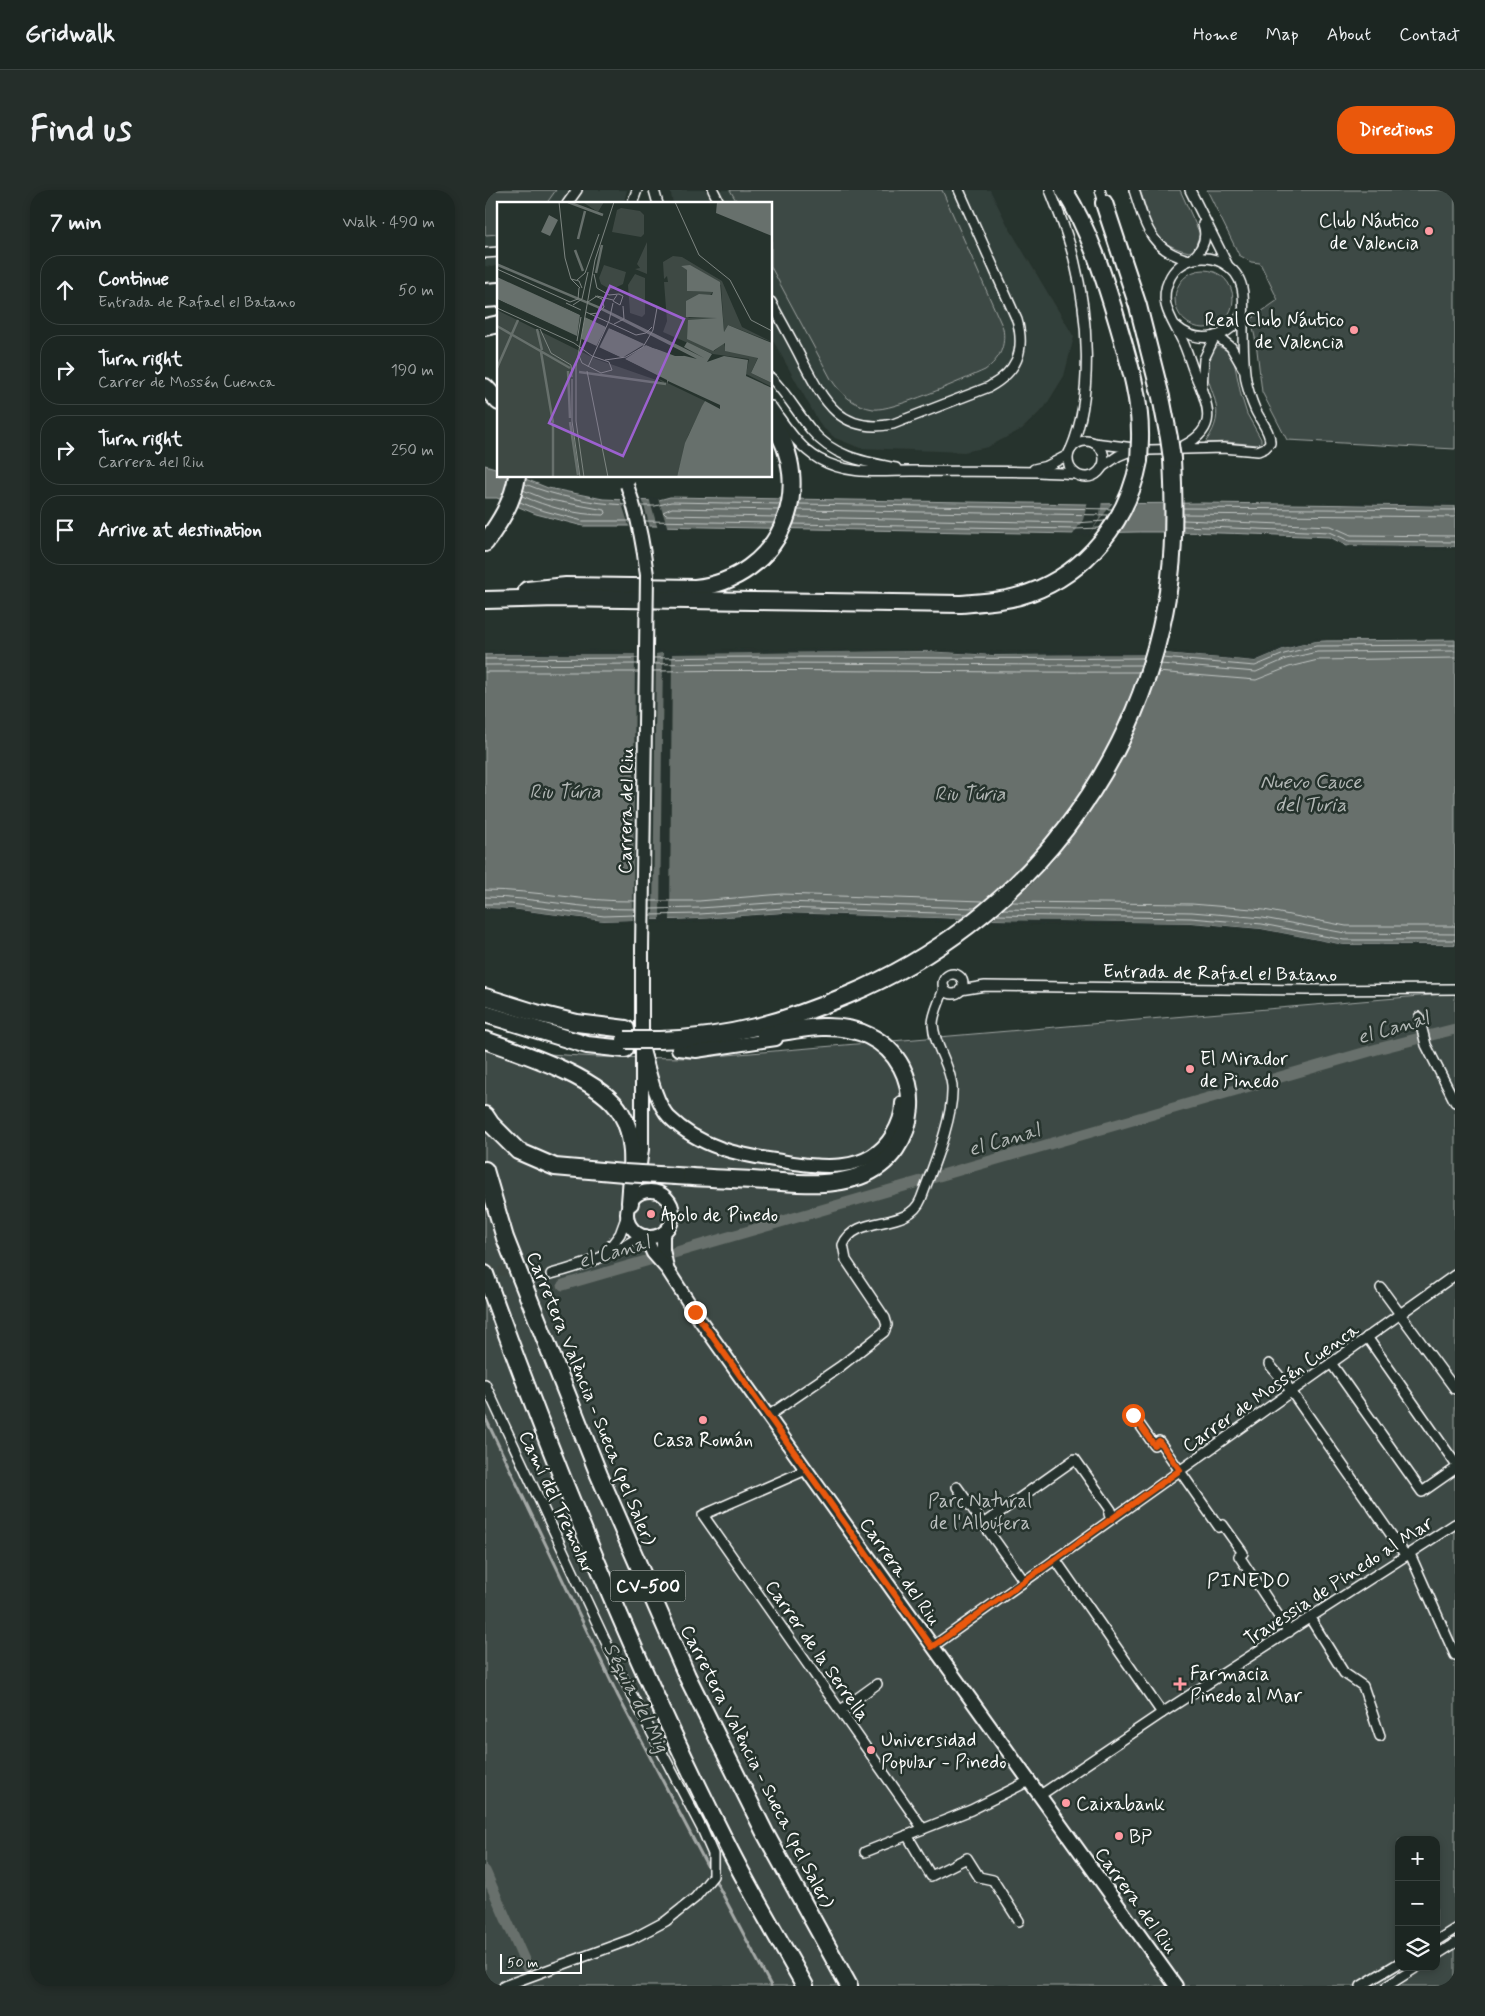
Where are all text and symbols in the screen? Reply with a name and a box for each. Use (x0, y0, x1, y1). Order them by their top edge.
text: Gridwalk (25, 19, 115, 50)
text: Home (1193, 23, 1238, 47)
text: Map (1266, 23, 1299, 47)
text: About (1327, 23, 1371, 47)
text: Contact (1399, 23, 1460, 47)
button: Directions (1337, 106, 1455, 154)
text: Find us (30, 107, 132, 153)
inset map (497, 202, 773, 478)
text: 7 min (50, 209, 102, 237)
place label: Club Náutico de Valencia (1319, 209, 1419, 256)
text: Walk · 490 m (343, 212, 435, 233)
marker: Club Náutico de Valencia (1423, 225, 1435, 237)
text: Continue (98, 267, 169, 292)
icon: ahead (51, 276, 79, 304)
text: 50 m (398, 280, 434, 301)
text: Entrada de Rafael el Batano (98, 292, 295, 313)
place label: Real Club Náutico de Valencia (1205, 308, 1344, 355)
marker: Real Club Náutico de Valencia (1348, 324, 1360, 336)
text: Turn right (98, 347, 182, 372)
icon: right (51, 356, 79, 384)
text: 190 m (391, 360, 434, 381)
text: Carrer de Mossén Cuenca (98, 372, 275, 393)
text: Turn right (98, 427, 182, 452)
icon: right (51, 436, 79, 464)
text: 250 m (391, 440, 434, 461)
text: Carrera del Riu (98, 452, 204, 473)
icon: arrive (51, 516, 79, 544)
text: Arrive at destination (98, 518, 262, 543)
street label: Carrera del Riu (613, 748, 640, 874)
water label: Nuevo Cauce del Turia (1260, 769, 1363, 819)
water label: Riu Túria (529, 779, 601, 806)
water label: Riu Túria (934, 781, 1006, 808)
street label: Entrada de Rafael el Batano (1103, 959, 1337, 988)
water label: el Canal (1354, 1005, 1434, 1052)
place label: El Mirador de Pinedo (1200, 1047, 1288, 1094)
marker: El Mirador de Pinedo (1184, 1063, 1196, 1075)
water label: el Canal (965, 1117, 1045, 1164)
place label: Apolo de Pinedo (661, 1203, 778, 1230)
marker: Apolo de Pinedo (645, 1208, 657, 1220)
water label: el Canal (575, 1229, 655, 1276)
street label: Carretera València - Sueca (pel Saler) (520, 1248, 661, 1549)
route end (684, 1301, 707, 1324)
street label: Carrer de Mossén Cuenca (1178, 1317, 1365, 1459)
route start (1122, 1404, 1145, 1427)
marker: Casa Román (697, 1414, 709, 1426)
street label: Camí del Tremolar (512, 1427, 601, 1578)
place label: Casa Román (653, 1428, 753, 1453)
park label: Parc Natural de l'Albufera (928, 1489, 1032, 1536)
street label: Travessia de Pinedo al Mar (1239, 1511, 1438, 1652)
street label: Carrera del Riu (853, 1513, 946, 1631)
district label: PINEDO (1207, 1567, 1291, 1595)
road number: CV-500 (611, 1570, 685, 1602)
street label: Carrer de la Serrella (759, 1575, 875, 1726)
street label: Carretera València - Sueca (pel Saler) (674, 1621, 839, 1913)
water label: Séquia del Mig (596, 1638, 675, 1758)
place label: Farmacia Pinedo al Mar (1190, 1662, 1302, 1709)
marker: Farmacia Pinedo al Mar (1174, 1678, 1186, 1690)
place label: Universidad Popular - Pinedo (881, 1728, 1007, 1775)
marker: Universidad Popular - Pinedo (865, 1744, 877, 1756)
place label: Caixabank (1076, 1792, 1165, 1817)
marker: Caixabank (1060, 1797, 1072, 1809)
place label: BP (1129, 1825, 1152, 1850)
marker: BP (1113, 1830, 1125, 1842)
map controls (1395, 1836, 1440, 1971)
button: + (1395, 1836, 1440, 1881)
street label: Carrera del Riu (1089, 1842, 1183, 1959)
button: − (1395, 1881, 1440, 1926)
button: layers (1395, 1926, 1440, 1971)
scale bar (500, 1951, 583, 1974)
text: 50 m (507, 1954, 538, 1972)

